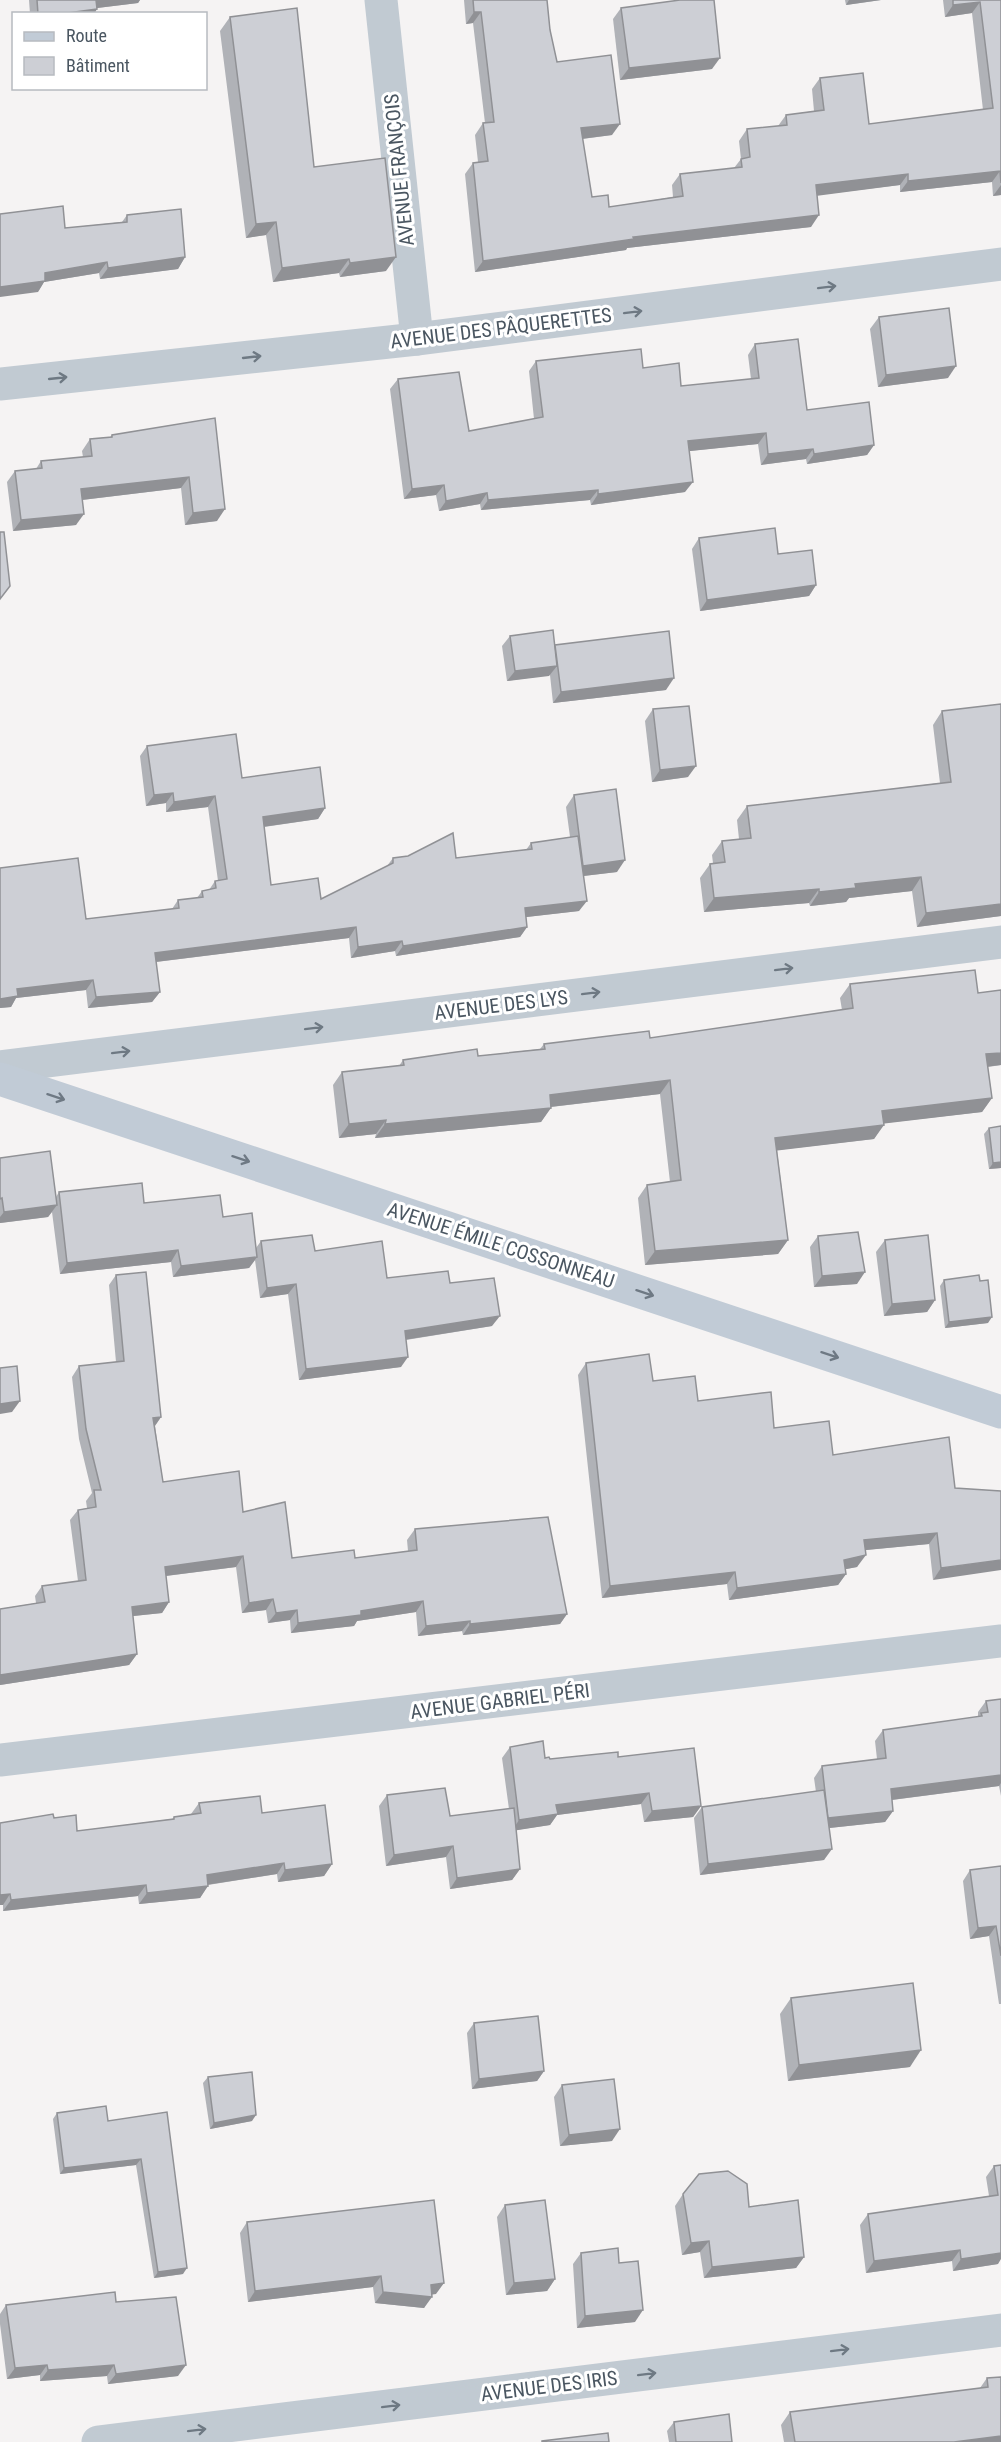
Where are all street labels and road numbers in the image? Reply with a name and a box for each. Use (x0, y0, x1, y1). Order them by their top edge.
street label: AVENUE FRANÇOIS (379, 93, 419, 247)
street label: AVENUE DES PÂQUERETTES (389, 303, 613, 353)
street label: AVENUE DES LYS (433, 985, 569, 1025)
street label: AVENUE ÉMILE COSSONNEAU (384, 1197, 618, 1293)
street label: AVENUE GABRIEL PÉRI (409, 1678, 591, 1724)
street label: AVENUE DES IRIS (479, 2366, 619, 2406)

